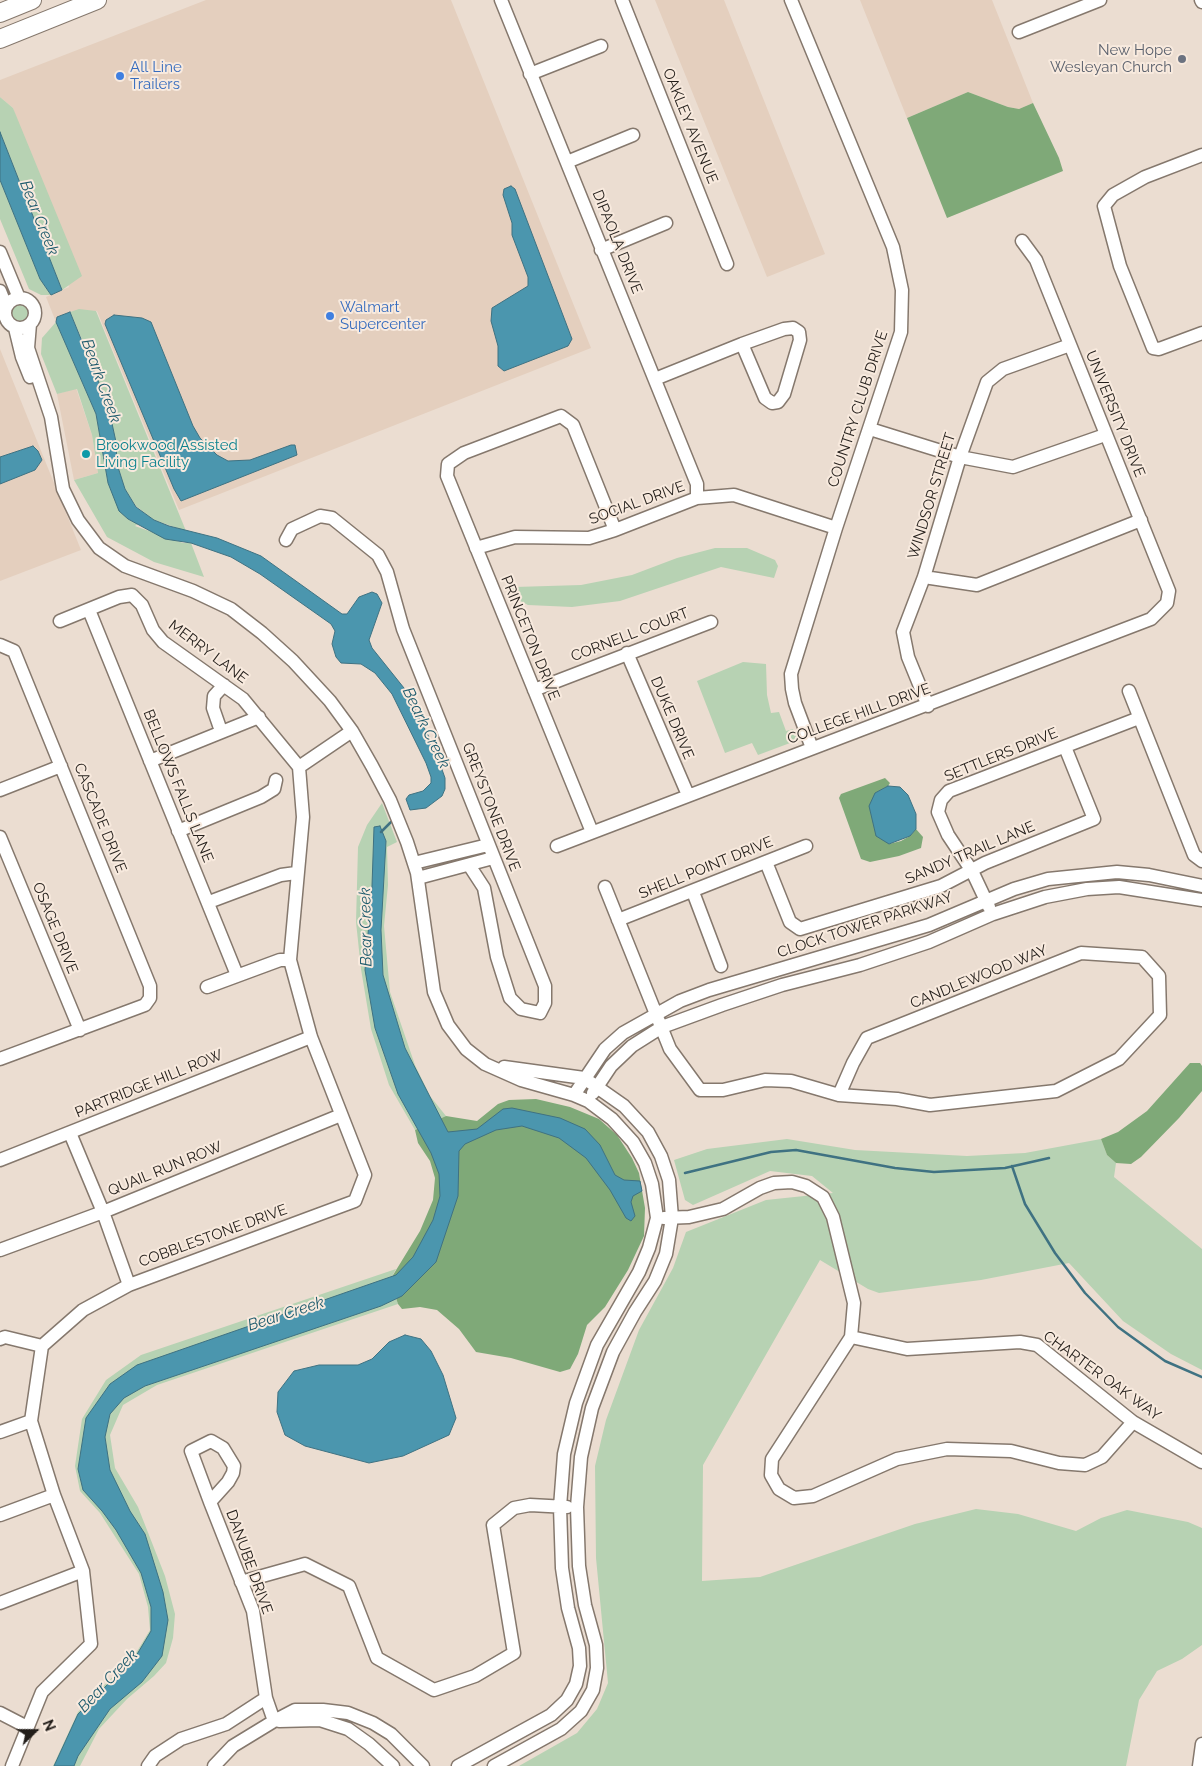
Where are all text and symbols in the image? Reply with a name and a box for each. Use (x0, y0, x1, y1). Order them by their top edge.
place label: New Hope Wesleyan Church (1050, 41, 1172, 76)
marker: New Hope Wesleyan Church (1176, 53, 1188, 65)
place label: All Line Trailers (130, 58, 182, 93)
street label: OAKLEY AVENUE (659, 66, 721, 186)
marker: All Line Trailers (114, 70, 126, 82)
water label: Bear Creek (15, 178, 63, 258)
street label: DIPAOLA DRIVE (588, 187, 646, 297)
place label: Walmart Supercenter (340, 298, 426, 333)
marker: Walmart Supercenter (324, 310, 336, 322)
street label: COUNTRY CLUB DRIVE (824, 328, 892, 490)
water label: Beark Creek (77, 336, 125, 426)
street label: UNIVERSITY DRIVE (1081, 348, 1149, 480)
street label: WINDSOR STREET (904, 431, 960, 561)
place label: Brookwood Assisted Living Facility (96, 436, 238, 471)
marker: Brookwood Assisted Living Facility (80, 448, 92, 460)
street label: SOCIAL DRIVE (587, 477, 687, 529)
street label: PRINCETON DRIVE (497, 573, 563, 703)
street label: CORNELL COURT (568, 604, 692, 666)
street label: MERRY LANE (165, 616, 251, 688)
street label: DUKE DRIVE (646, 674, 698, 762)
street label: COLLEGE HILL DRIVE (785, 680, 933, 748)
water label: Beark Creek (398, 684, 454, 772)
street label: BELLOWS FALLS LANE (139, 707, 217, 865)
street label: SETTLERS DRIVE (942, 724, 1060, 786)
street label: GREYSTONE DRIVE (458, 740, 524, 874)
street label: CASCADE DRIVE (70, 761, 130, 875)
street label: SANDY TRAIL LANE (902, 818, 1038, 888)
street label: SHELL POINT DRIVE (636, 833, 776, 903)
street label: OSAGE DRIVE (28, 880, 82, 976)
water label: Bear Creek (356, 887, 376, 967)
street label: CLOCK TOWER PARKWAY (775, 888, 955, 962)
street label: CANDLEWOOD WAY (908, 941, 1050, 1013)
street label: PARTRIDGE HILL ROW (72, 1046, 226, 1122)
street label: QUAIL RUN ROW (105, 1138, 225, 1200)
street label: COBBLESTONE DRIVE (136, 1201, 290, 1271)
water label: Bear Creek (245, 1293, 327, 1335)
street label: CHARTER OAK WAY (1040, 1327, 1164, 1425)
street label: DANUBE DRIVE (222, 1507, 276, 1617)
water label: Bear Creek (74, 1645, 142, 1717)
north arrow (10, 1706, 60, 1756)
text: N (39, 1717, 58, 1733)

